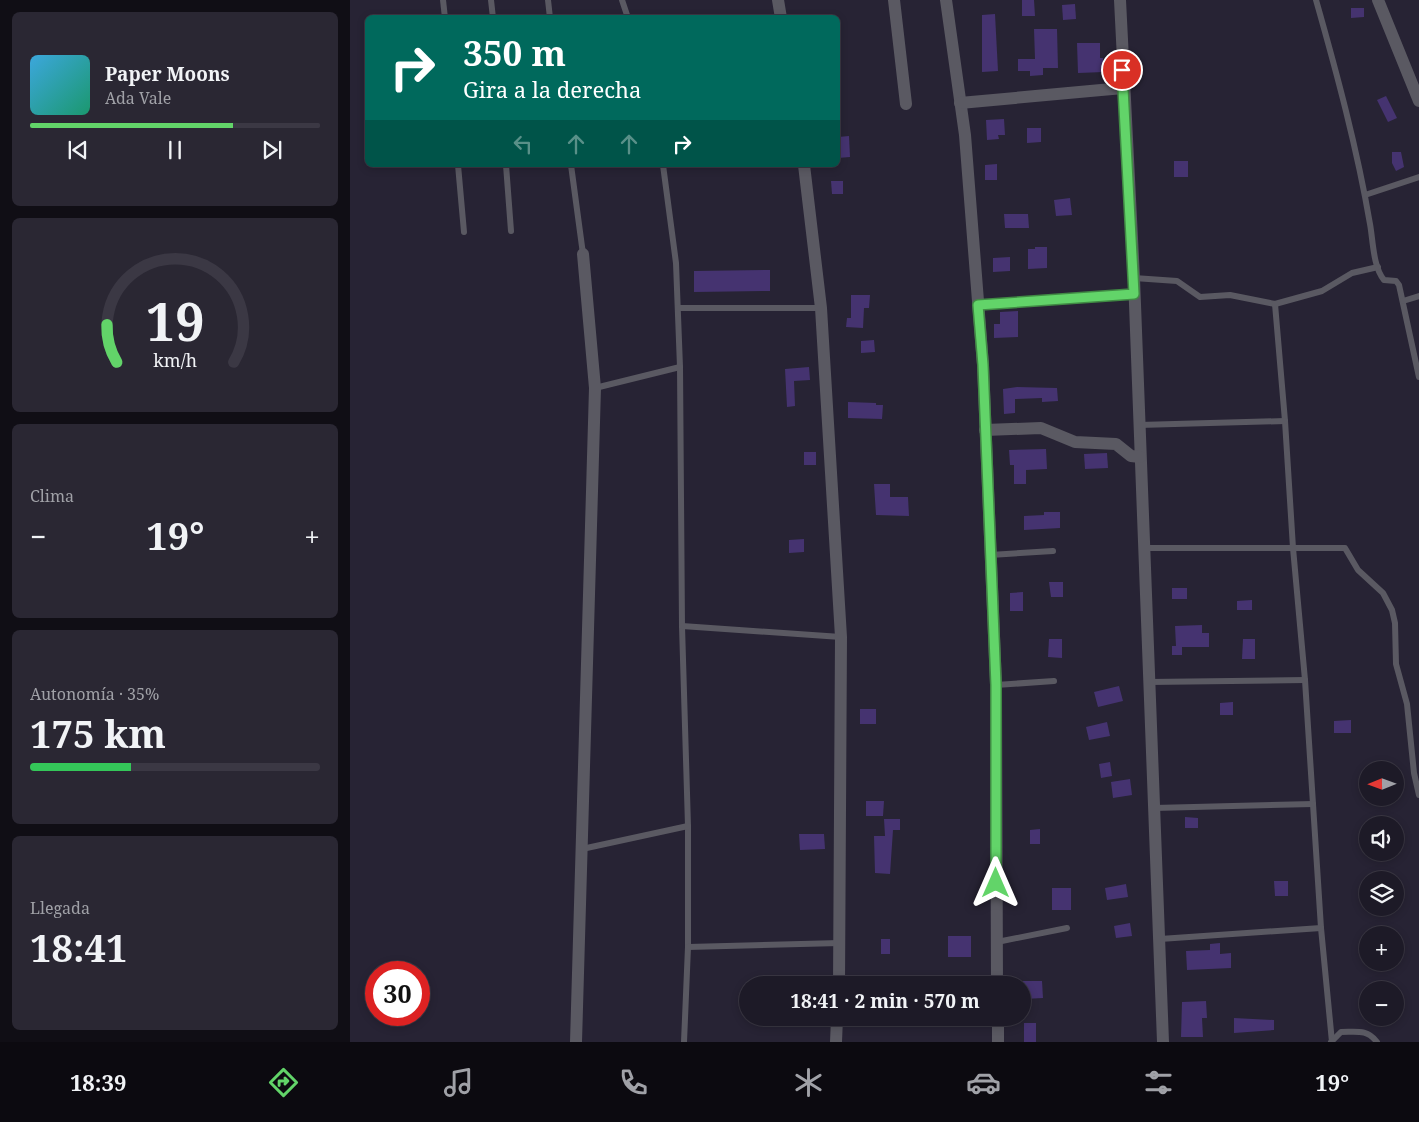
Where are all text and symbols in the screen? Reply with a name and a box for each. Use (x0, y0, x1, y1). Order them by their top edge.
text: 350 m (463, 29, 566, 76)
icon: right (380, 35, 445, 100)
pin (1101, 49, 1143, 91)
icon: arrive (1108, 56, 1136, 84)
text: Paper Moons (105, 61, 230, 87)
text: Gira a la derecha (463, 74, 641, 104)
text: Ada Vale (105, 87, 171, 109)
icon: left (509, 130, 537, 158)
icon: ahead (562, 130, 590, 158)
icon: ahead (615, 130, 643, 158)
icon: right (668, 130, 696, 158)
icon: previous (64, 136, 92, 164)
icon: pause (161, 136, 189, 164)
icon: next (258, 136, 286, 164)
text: 19 (146, 285, 204, 356)
text: km/h (153, 348, 197, 372)
text: Clima (30, 485, 74, 507)
text: 19° (146, 509, 204, 561)
text: − (30, 517, 46, 555)
text: + (304, 517, 320, 555)
text: Autonomía · 35% (30, 683, 159, 705)
text: 175 km (30, 707, 166, 759)
north arrow (1359, 761, 1404, 806)
map controls (1359, 761, 1404, 1026)
button: sound (1359, 816, 1404, 861)
position arrow (969, 856, 1021, 908)
button: layers (1359, 871, 1404, 916)
text: Llegada (30, 897, 90, 919)
text: 18:41 (30, 921, 127, 973)
button: + (1359, 926, 1404, 971)
speed limit sign: 30 (365, 961, 430, 1026)
button: − (1359, 981, 1404, 1026)
text: 18:41 · 2 min · 570 m (790, 988, 980, 1014)
icon: directions (266, 1065, 301, 1100)
icon: music (441, 1065, 476, 1100)
icon: phone (616, 1065, 651, 1100)
icon: climate (791, 1065, 826, 1100)
icon: car (966, 1065, 1001, 1100)
icon: filters (1141, 1065, 1176, 1100)
text: 18:39 (70, 1067, 126, 1097)
text: 19° (1315, 1067, 1349, 1097)

